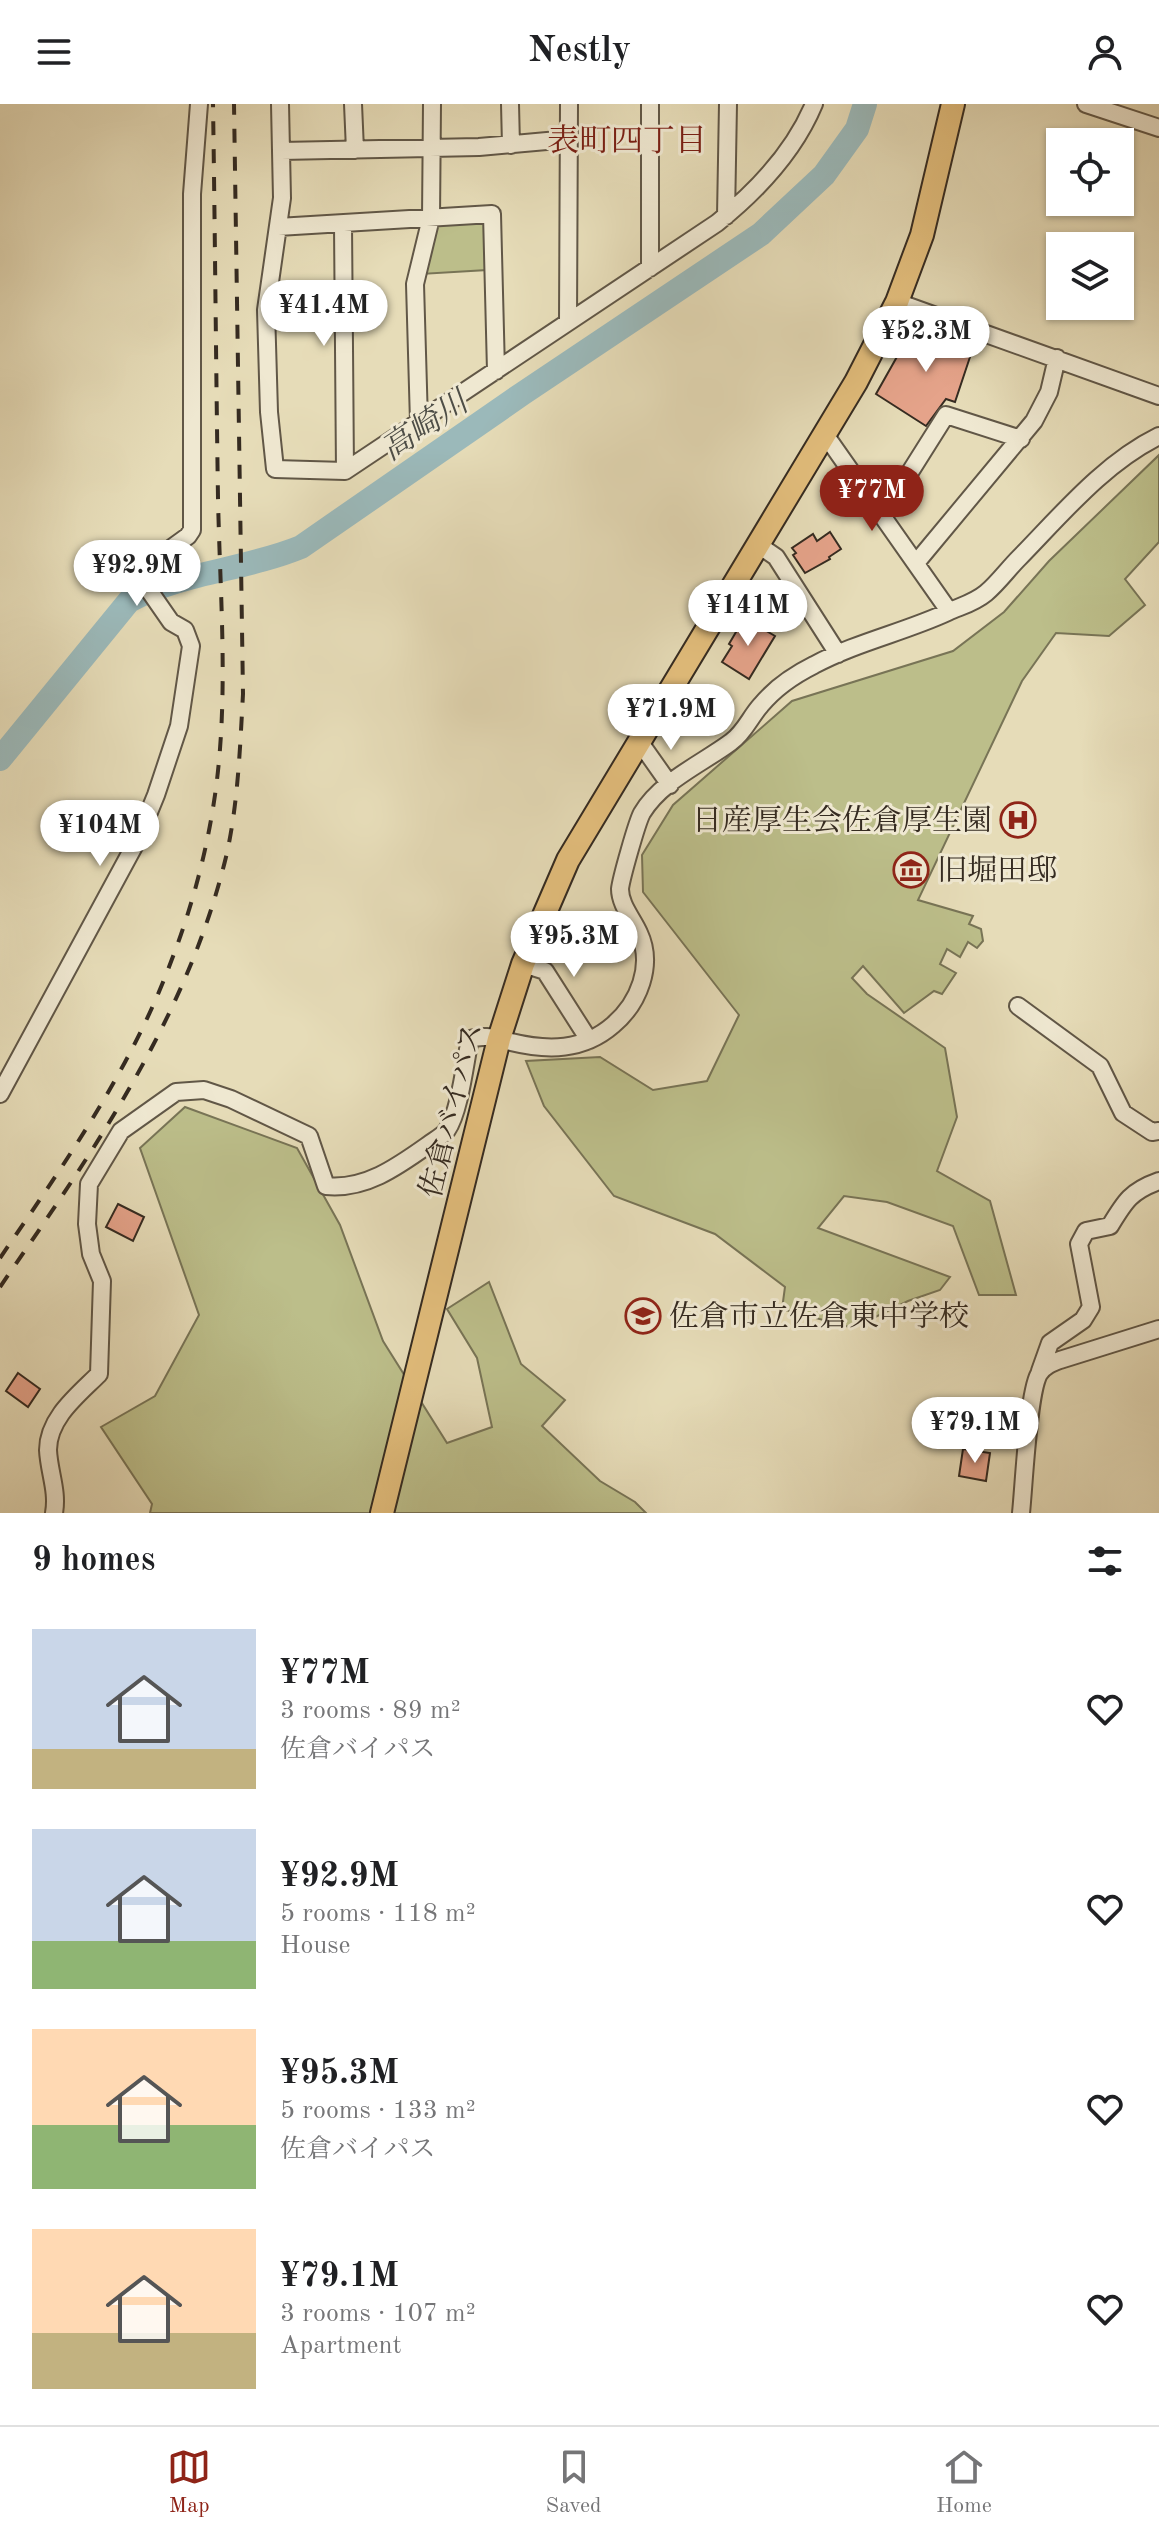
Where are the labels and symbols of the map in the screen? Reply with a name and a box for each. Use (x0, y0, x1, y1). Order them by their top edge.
district label: 表町四丁目 (547, 124, 707, 159)
pin: ¥41.4M (259, 280, 389, 348)
pin: ¥52.3M (861, 306, 991, 374)
water label: 高崎川 (375, 383, 477, 468)
pin: ¥77M (825, 465, 919, 533)
pin: ¥92.9M (72, 540, 202, 608)
pin: ¥141M (692, 580, 804, 648)
pin: ¥71.9M (606, 684, 736, 752)
pin: ¥104M (44, 800, 156, 868)
hospital icon: 日産厚生会佐倉厚生園 (999, 801, 1037, 839)
place label: 日産厚生会佐倉厚生園 (692, 804, 992, 837)
museum icon: 旧堀田邸 (892, 851, 930, 889)
place label: 旧堀田邸 (937, 854, 1057, 887)
pin: ¥95.3M (509, 911, 639, 979)
street label: 佐倉バイパス (414, 1019, 489, 1201)
school or university icon: 佐倉市立佐倉東中学校 (624, 1297, 662, 1335)
place label: 佐倉市立佐倉東中学校 (669, 1300, 969, 1333)
pin: ¥79.1M (910, 1397, 1040, 1465)

